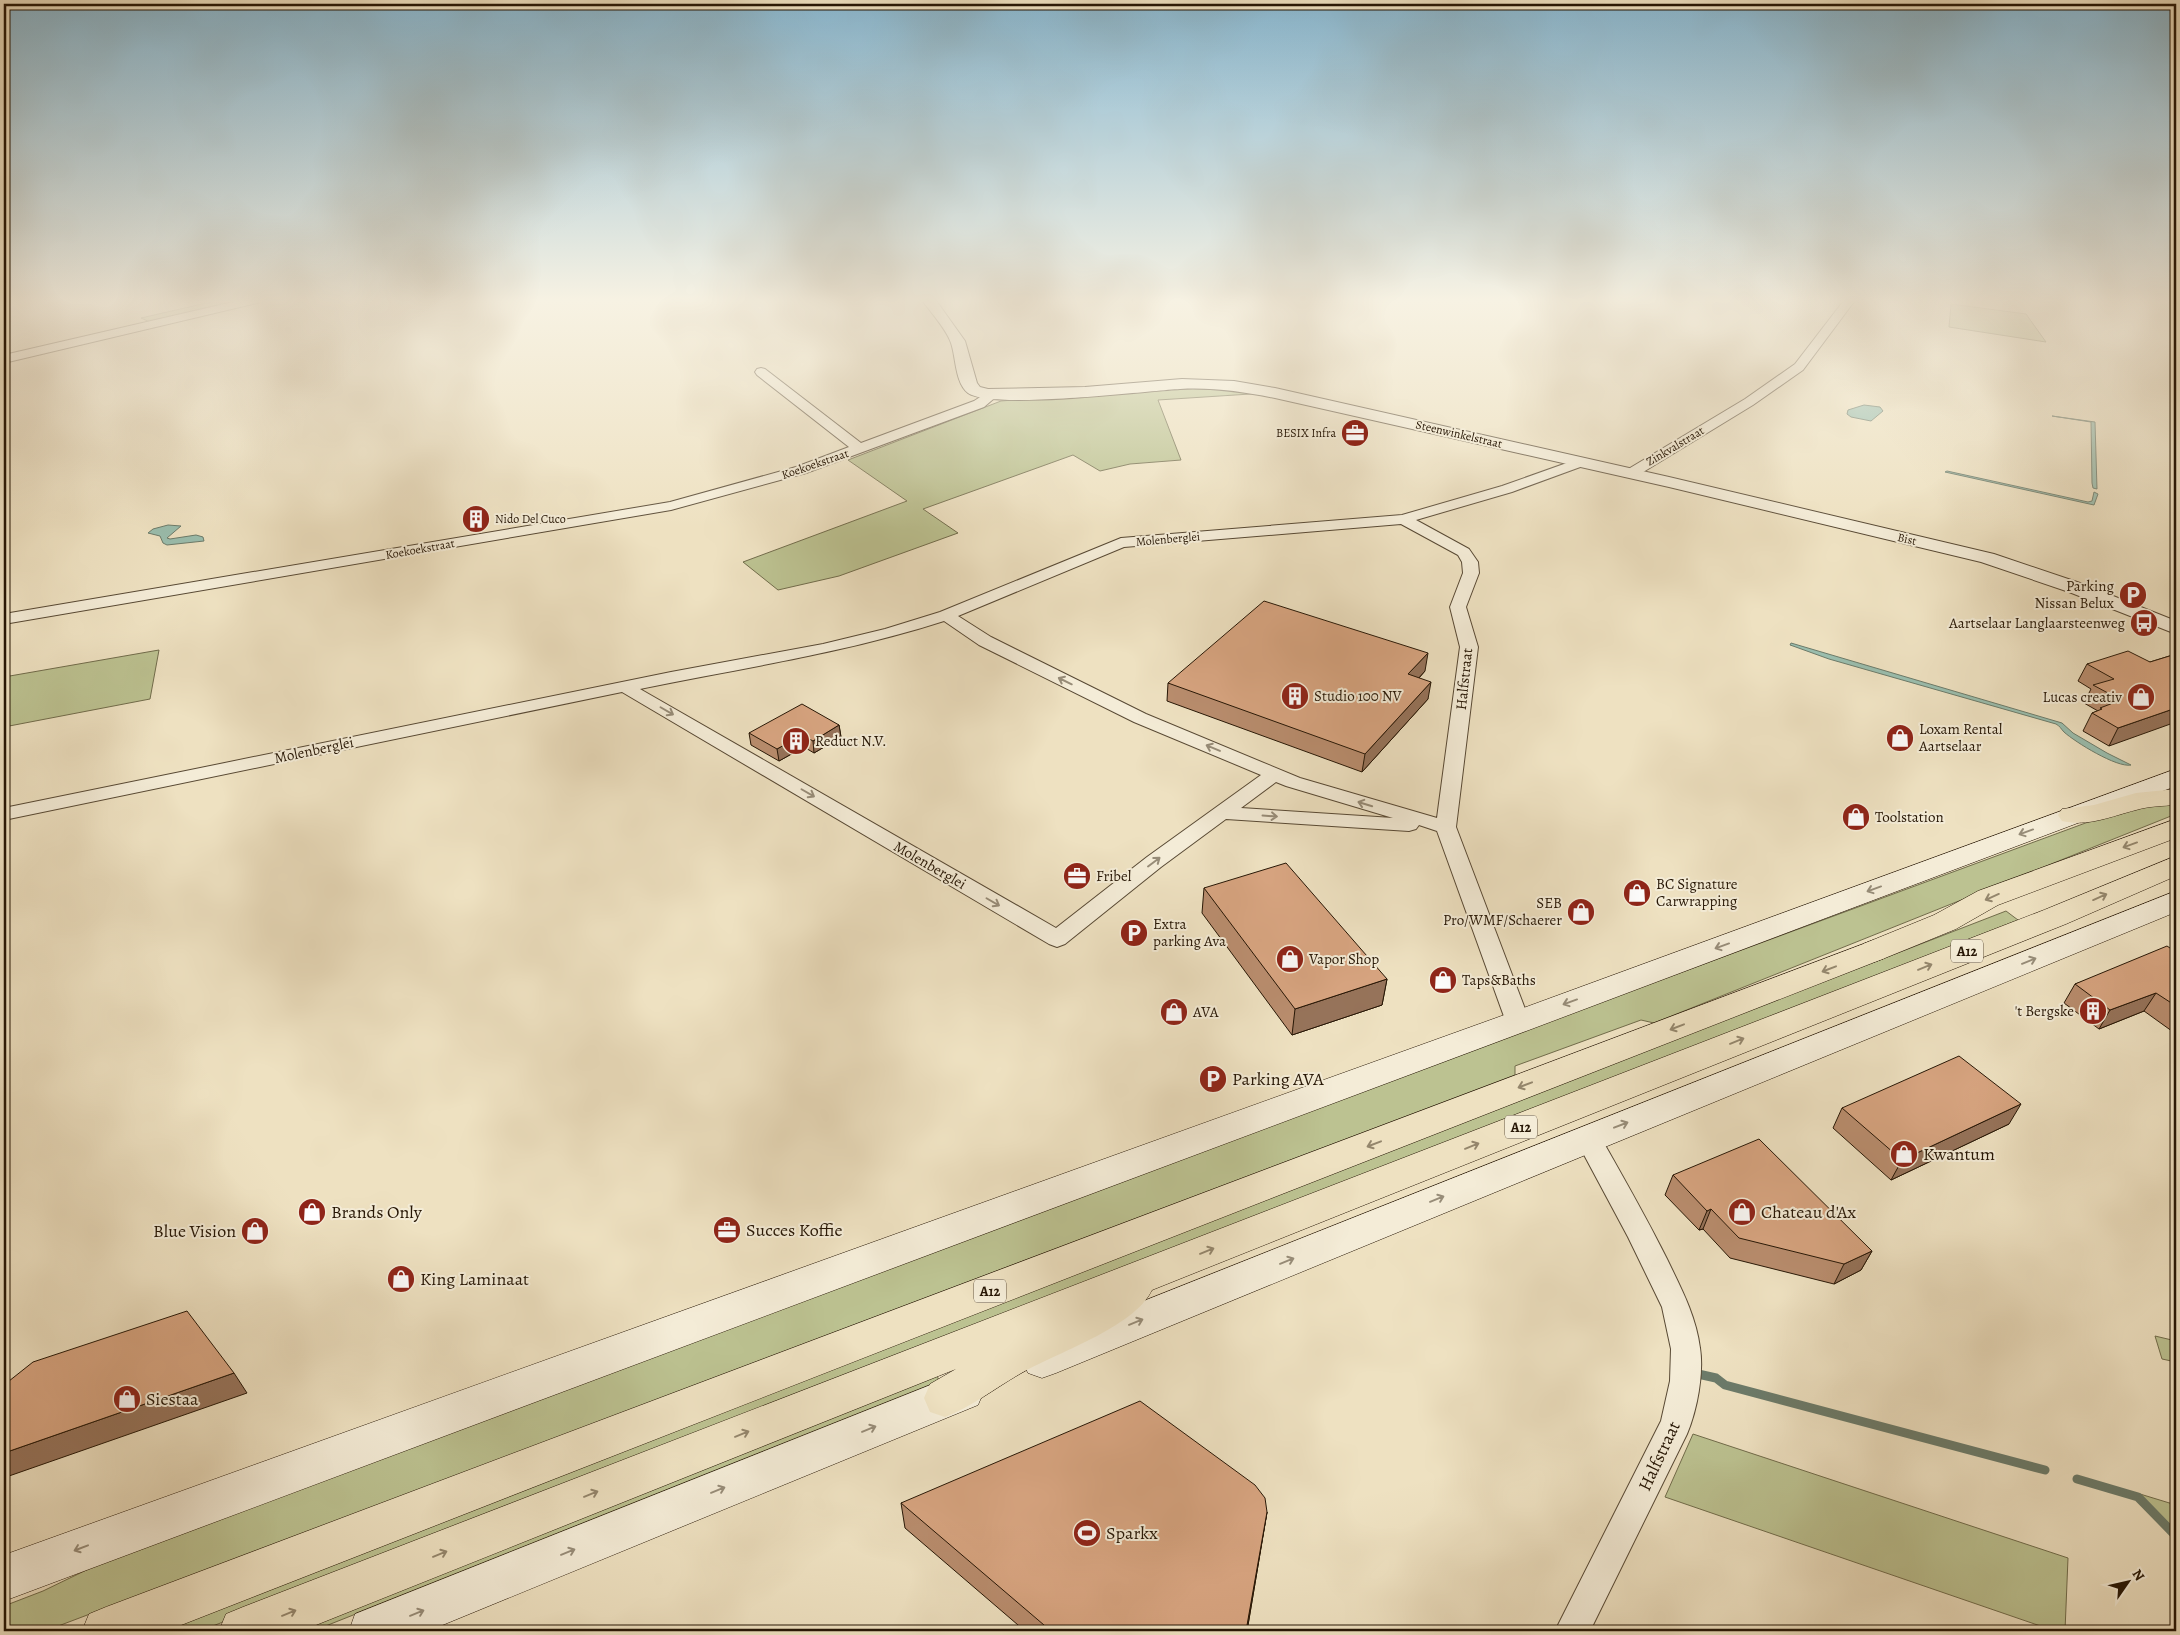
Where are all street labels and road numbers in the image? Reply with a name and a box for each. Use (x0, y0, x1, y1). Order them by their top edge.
street label: Steenwinkelstraat (1414, 416, 1504, 452)
street label: Zinkvalstraat (1643, 422, 1707, 470)
street label: Koekoekstraat (779, 445, 851, 483)
street label: Molenberglei (1135, 528, 1201, 550)
street label: Bist (1896, 529, 1918, 549)
street label: Koekoekstraat (384, 535, 456, 563)
street label: Halfstraat (1451, 647, 1477, 711)
street label: Molenberglei (272, 732, 356, 768)
street label: Molenberglei (890, 836, 970, 894)
road number: A12 (1951, 939, 1983, 962)
road number: A12 (1505, 1116, 1537, 1138)
road number: A12 (974, 1280, 1006, 1302)
street label: Halfstraat (1632, 1417, 1686, 1495)

